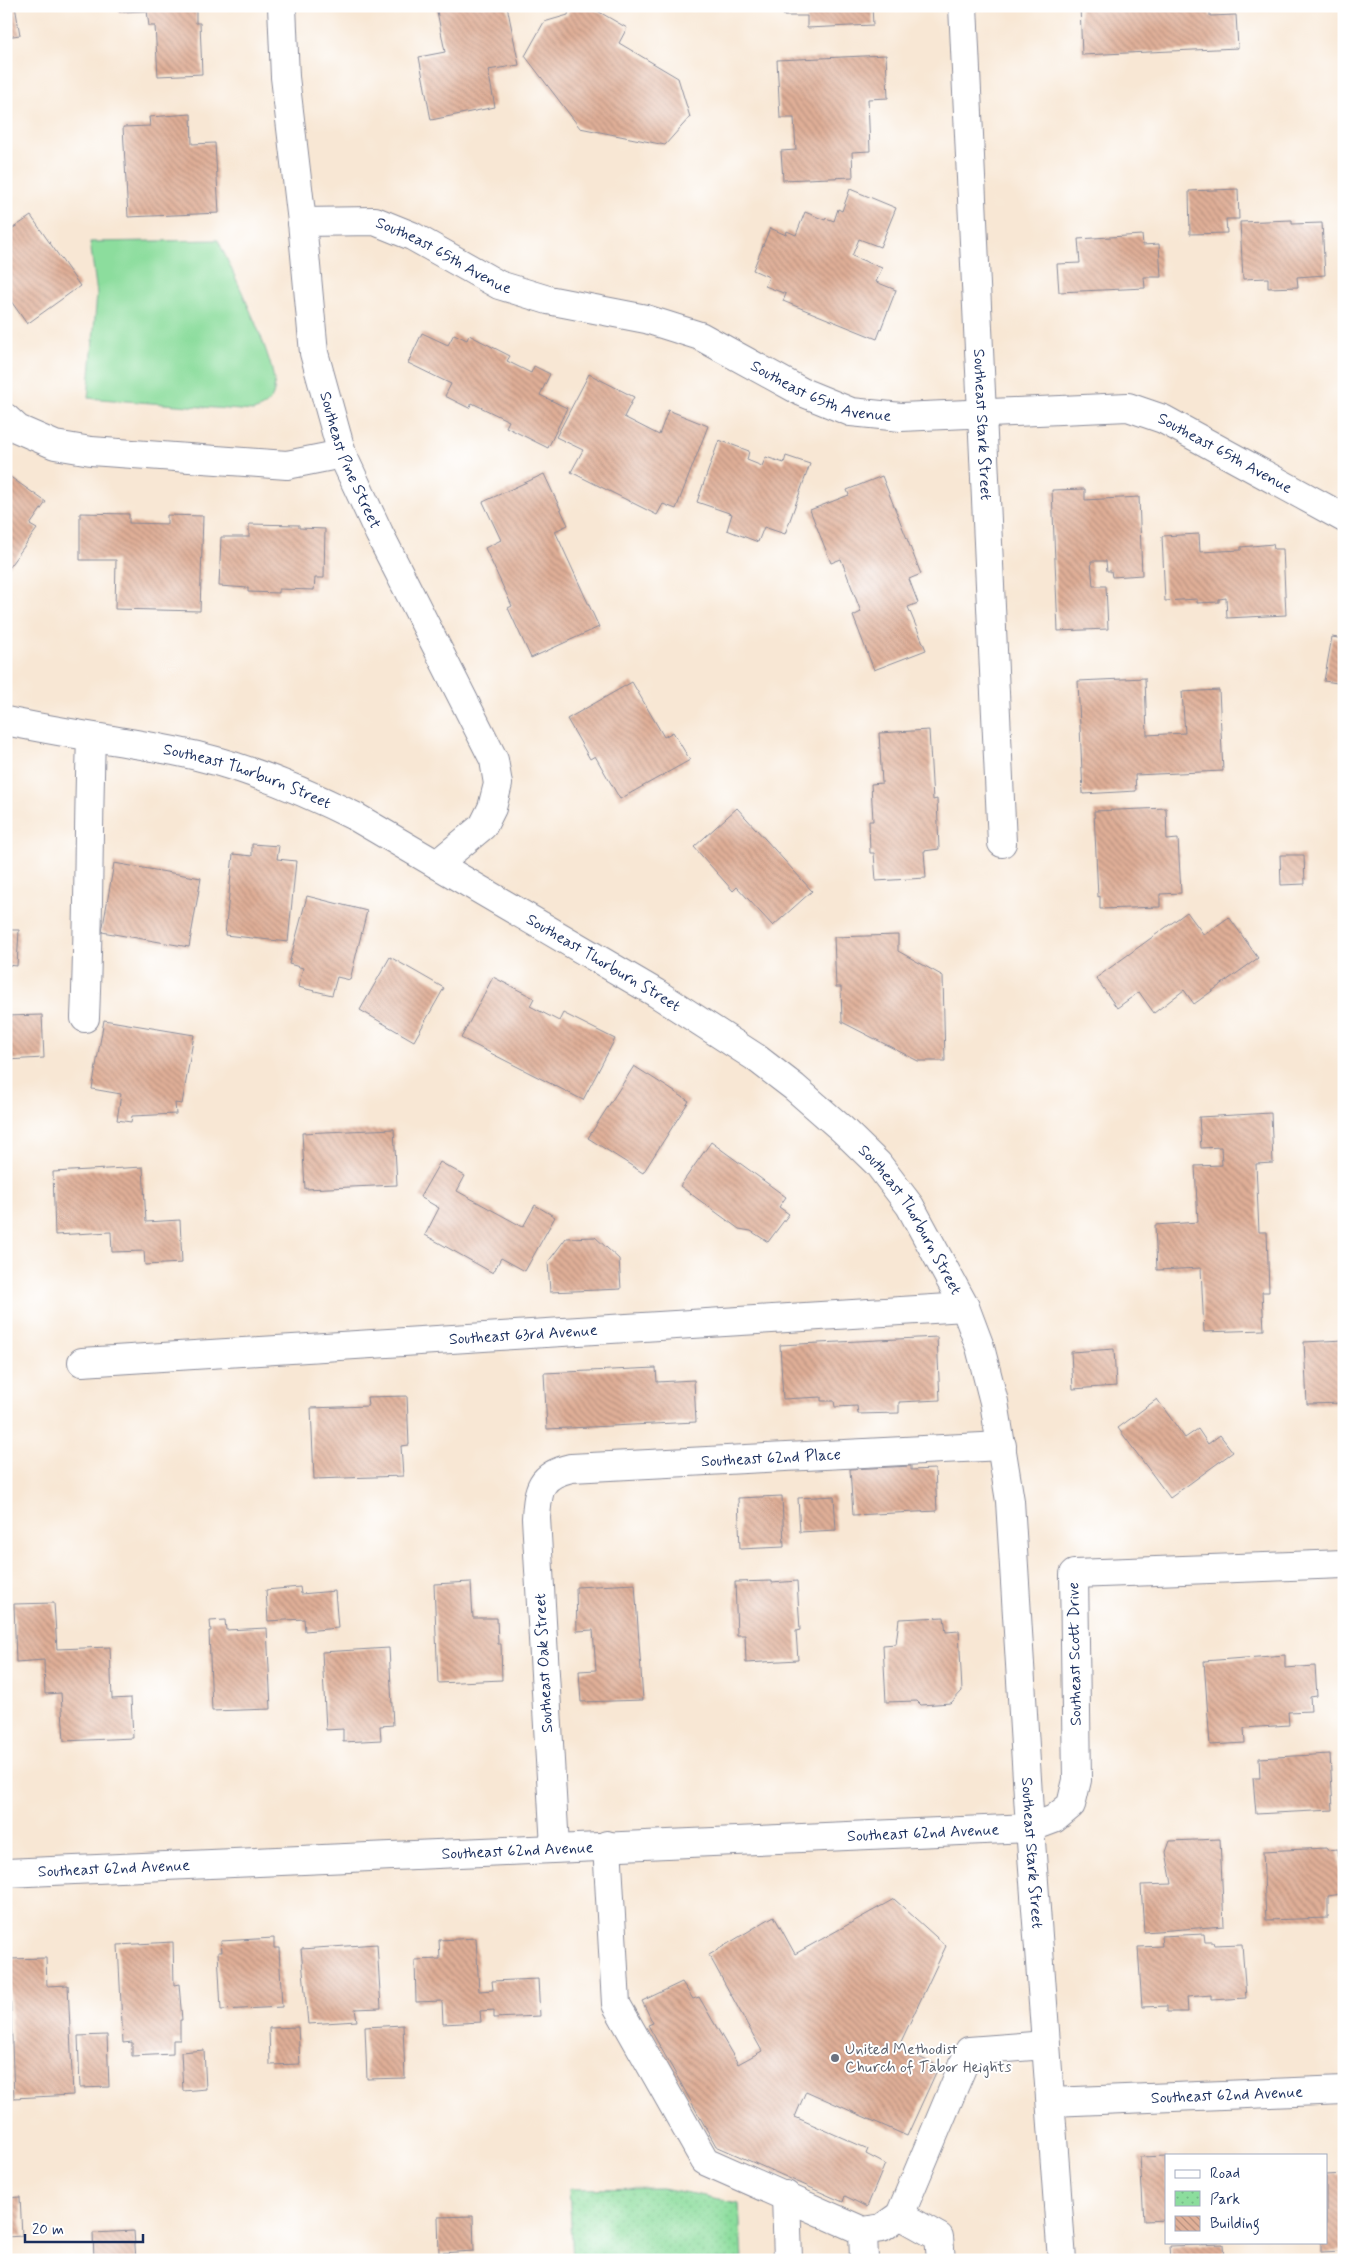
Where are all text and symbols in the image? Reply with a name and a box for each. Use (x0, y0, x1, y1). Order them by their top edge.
street label: Southeast 65th Avenue (373, 212, 514, 299)
street label: Southeast Stark Street (968, 348, 997, 501)
street label: Southeast 65th Avenue (747, 355, 893, 426)
street label: Southeast Pine Street (315, 389, 386, 533)
street label: Southeast 65th Avenue (1155, 408, 1296, 498)
street label: Southeast Thorburn Street (162, 739, 334, 814)
street label: Southeast Thorburn Street (522, 909, 685, 1017)
street label: Southeast Thorburn Street (854, 1140, 967, 1298)
street label: Southeast 63rd Avenue (448, 1319, 598, 1350)
street label: Southeast 62nd Place (700, 1444, 842, 1472)
street label: Southeast Scott Drive (1063, 1582, 1087, 1726)
street label: Southeast Oak Street (530, 1593, 558, 1733)
street label: Southeast Stark Street (1016, 1777, 1048, 1929)
street label: Southeast 62nd Avenue (847, 1819, 1000, 1847)
street label: Southeast 62nd Avenue (441, 1837, 594, 1864)
street label: Southeast 62nd Avenue (37, 1854, 191, 1882)
place label: United Methodist Church of Tabor Heights (845, 2039, 1011, 2078)
marker: United Methodist Church of Tabor Heights (829, 2052, 841, 2064)
street label: Southeast 62nd Avenue (1150, 2081, 1303, 2108)
legend (1165, 2154, 1328, 2244)
text: Road (1210, 2164, 1240, 2184)
text: Park (1210, 2190, 1240, 2210)
scale bar (25, 2211, 142, 2243)
text: Building (1210, 2214, 1260, 2235)
text: 20 m (32, 2220, 64, 2240)

